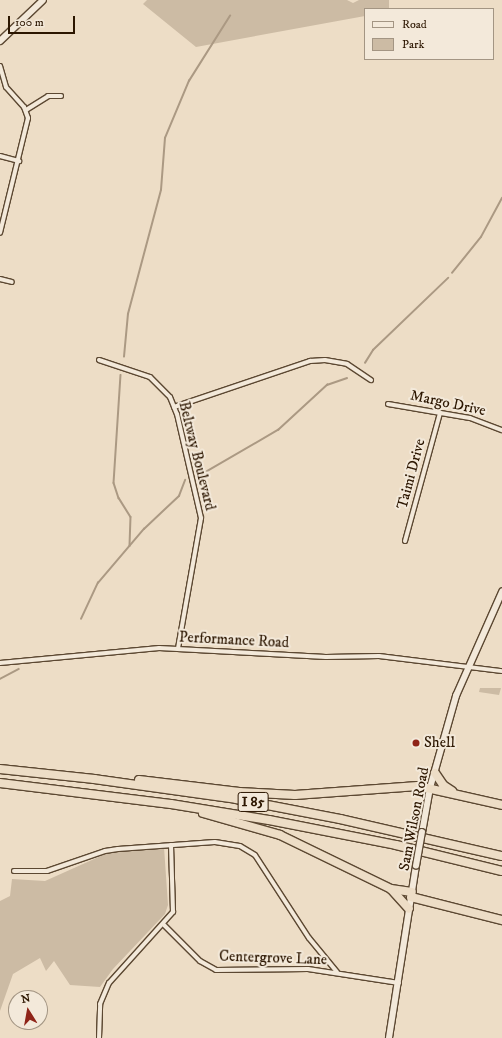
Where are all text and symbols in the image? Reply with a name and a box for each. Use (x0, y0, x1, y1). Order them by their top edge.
scale bar (10, 8, 77, 34)
legend (364, 8, 494, 60)
text: 100 m (15, 15, 44, 30)
text: Road (402, 17, 427, 32)
text: Park (402, 37, 424, 52)
street label: Margo Drive (409, 386, 487, 420)
street label: Beltway Boulevard (175, 400, 219, 512)
street label: Taimi Drive (393, 437, 429, 511)
street label: Performance Road (179, 628, 289, 652)
place label: Shell (424, 734, 455, 752)
marker: Shell (411, 738, 421, 748)
street label: Sam Wilson Road (395, 766, 433, 872)
road number: I 85 (237, 790, 269, 814)
street label: Centergrove Lane (219, 947, 327, 969)
north arrow (8, 990, 48, 1030)
text: N (20, 991, 32, 1007)

